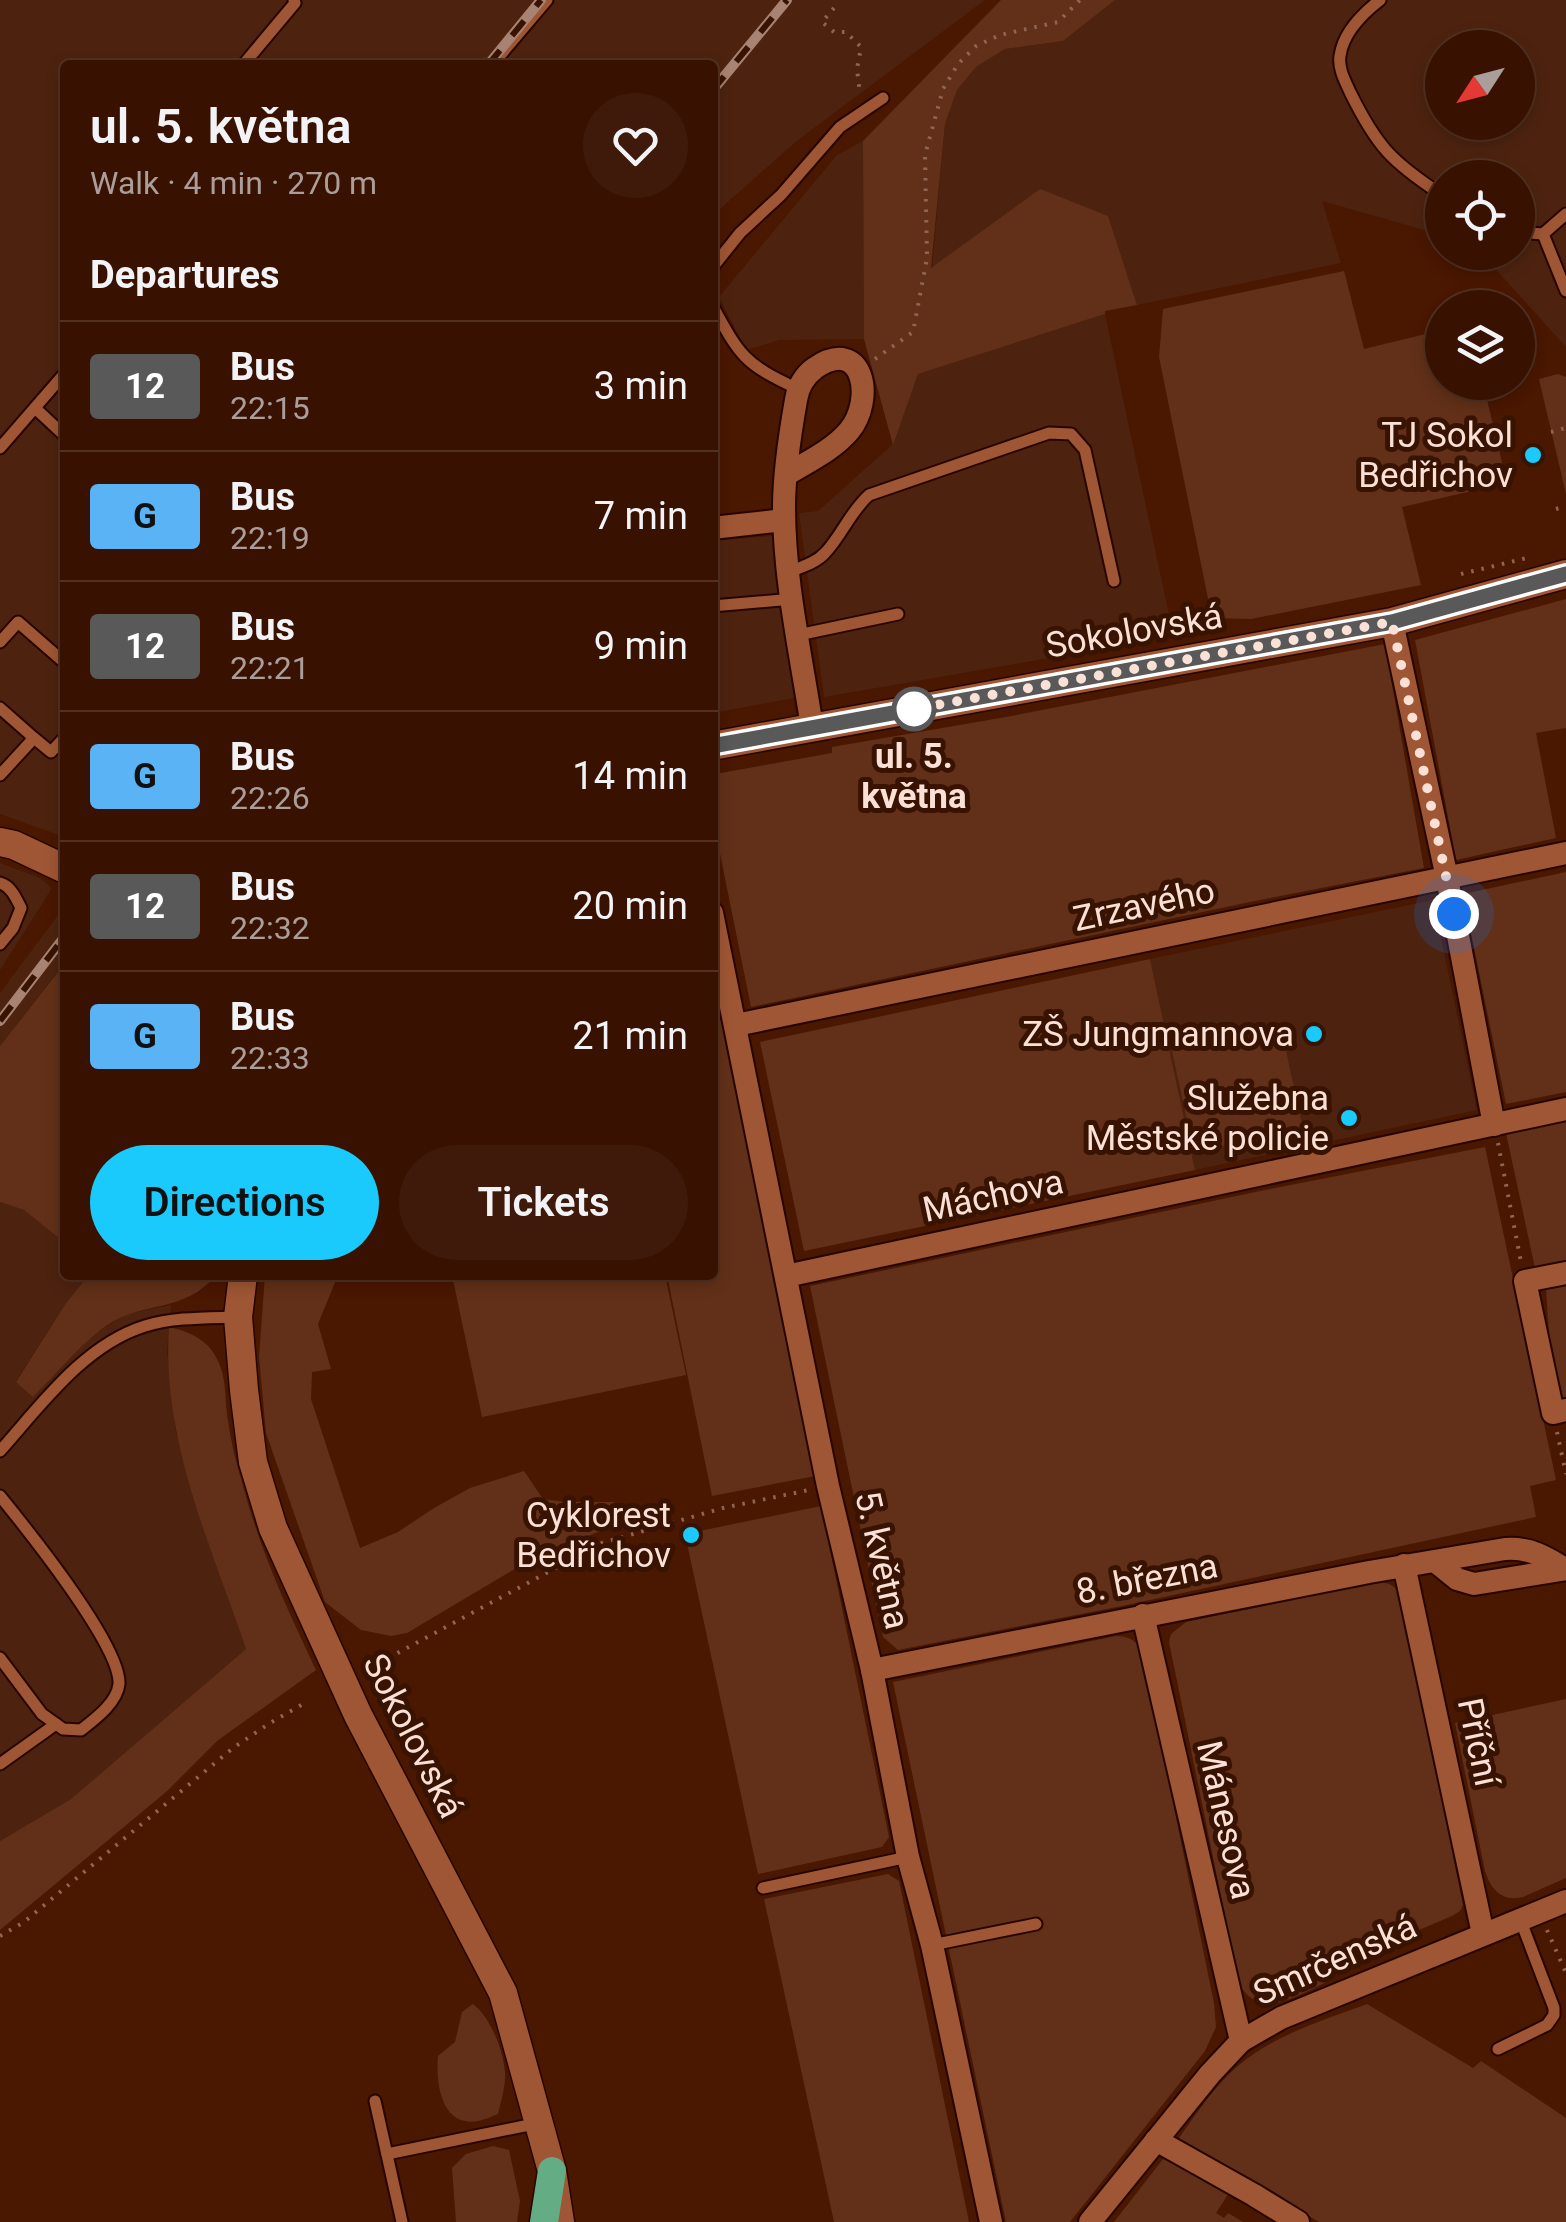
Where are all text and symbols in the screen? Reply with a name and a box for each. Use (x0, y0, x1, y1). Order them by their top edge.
north arrow (1425, 30, 1535, 140)
map controls (1425, 30, 1535, 400)
button: heart (583, 93, 688, 198)
text: ul. 5. května (90, 98, 351, 155)
button: locate (1425, 160, 1535, 270)
text: Walk · 4 min · 270 m (90, 164, 377, 202)
text: Departures (90, 253, 280, 297)
button: layers (1425, 290, 1535, 400)
text: Bus (230, 345, 295, 389)
text: 3 min (594, 364, 688, 408)
text: 12 (125, 366, 165, 407)
text: 22:15 (230, 389, 310, 427)
place label: TJ Sokol Bedřichov (1358, 415, 1513, 496)
marker: TJ Sokol Bedřichov (1522, 444, 1544, 466)
text: Bus (230, 475, 295, 519)
text: 7 min (594, 494, 688, 538)
text: G (133, 496, 157, 537)
text: 22:19 (230, 519, 310, 557)
street label: Sokolovská (1043, 595, 1225, 667)
text: Bus (230, 605, 295, 649)
text: 9 min (594, 624, 688, 668)
text: 12 (125, 626, 165, 667)
text: 22:21 (230, 649, 310, 687)
marker: ul. 5. května (893, 688, 935, 730)
text: Bus (230, 735, 295, 779)
place label: ul. 5. května (861, 736, 967, 817)
text: 14 min (572, 754, 688, 798)
text: G (133, 756, 157, 797)
text: 22:26 (230, 779, 310, 817)
text: Bus (230, 865, 295, 909)
street label: Zrzavého (1070, 870, 1218, 940)
text: 20 min (572, 884, 688, 928)
text: 12 (125, 886, 165, 927)
your location (1429, 889, 1479, 939)
text: 22:32 (230, 909, 310, 947)
text: Bus (230, 995, 295, 1039)
text: 21 min (572, 1014, 688, 1058)
place label: ZŠ Jungmannova (1022, 1014, 1294, 1055)
text: G (133, 1016, 157, 1057)
marker: ZŠ Jungmannova (1303, 1023, 1325, 1045)
text: 22:33 (230, 1039, 310, 1077)
place label: Služebna Městské policie (1086, 1078, 1329, 1159)
marker: Služebna Městské policie (1338, 1107, 1360, 1129)
button: Directions (90, 1145, 379, 1260)
button: Tickets (399, 1145, 688, 1260)
street label: Máchova (919, 1161, 1067, 1231)
street label: 5. května (846, 1487, 918, 1633)
place label: Cyklorest Bedřichov (516, 1495, 671, 1576)
marker: Cyklorest Bedřichov (680, 1524, 702, 1546)
street label: 8. března (1073, 1545, 1221, 1613)
street label: Sokolovská (354, 1647, 472, 1825)
street label: Příční (1449, 1694, 1508, 1791)
street label: Mánesova (1188, 1737, 1264, 1903)
street label: Smrčenská (1247, 1906, 1423, 2014)

